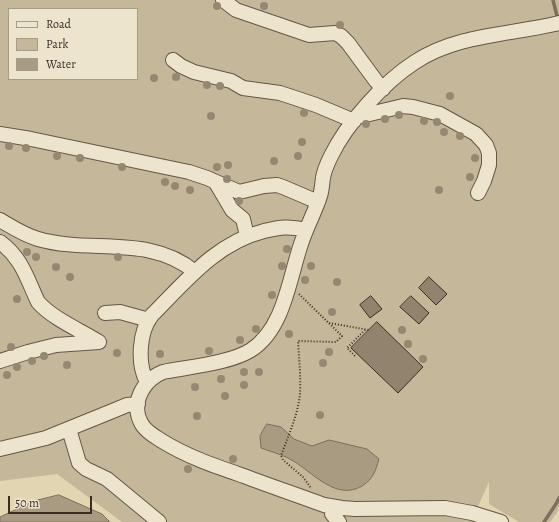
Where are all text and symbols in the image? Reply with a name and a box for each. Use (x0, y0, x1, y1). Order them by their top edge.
legend (8, 8, 138, 80)
text: Road (46, 16, 71, 32)
text: Park (46, 36, 69, 52)
text: Water (46, 56, 76, 72)
scale bar (10, 488, 94, 514)
text: 50 m (15, 495, 39, 511)

